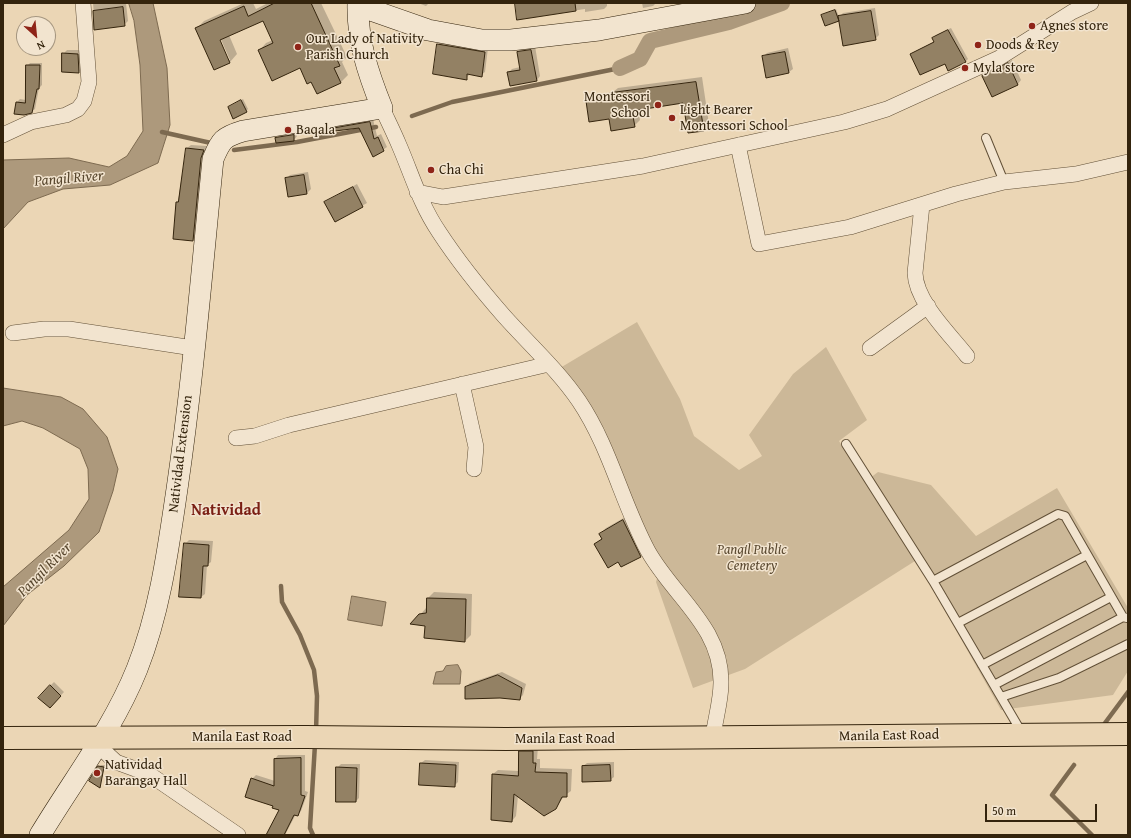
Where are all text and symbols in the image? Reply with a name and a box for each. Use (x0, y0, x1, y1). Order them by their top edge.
north arrow (16, 16, 56, 56)
place label: Agnes store (1040, 18, 1108, 34)
marker: Agnes store (1027, 21, 1037, 31)
place label: Our Lady of Nativity Parish Church (306, 31, 424, 64)
text: N (34, 37, 48, 55)
place label: Doods & Rey (986, 37, 1059, 53)
marker: Doods & Rey (973, 40, 983, 50)
marker: Our Lady of Nativity Parish Church (293, 42, 303, 52)
place label: Myla store (973, 60, 1035, 76)
marker: Myla store (960, 63, 970, 73)
place label: Montessori School (584, 89, 650, 122)
marker: Montessori School (653, 100, 663, 110)
place label: Light Bearer Montessori School (680, 102, 788, 134)
marker: Light Bearer Montessori School (667, 113, 677, 123)
place label: Baqala (296, 122, 335, 138)
marker: Baqala (283, 125, 293, 135)
place label: Cha Chi (439, 162, 484, 178)
marker: Cha Chi (426, 165, 436, 175)
water label: Pangil River (34, 167, 104, 191)
street label: Natividad Extension (165, 394, 197, 514)
district label: Natividad (191, 501, 261, 521)
water label: Pangil River (14, 539, 76, 601)
park label: Pangil Public Cemetery (717, 542, 787, 574)
street label: Manila East Road (839, 727, 939, 745)
street label: Manila East Road (192, 729, 292, 745)
street label: Manila East Road (515, 731, 615, 747)
place label: Natividad Barangay Hall (105, 757, 187, 790)
marker: Natividad Barangay Hall (92, 768, 102, 778)
scale bar (987, 796, 1099, 822)
text: 50 m (992, 802, 1016, 819)

